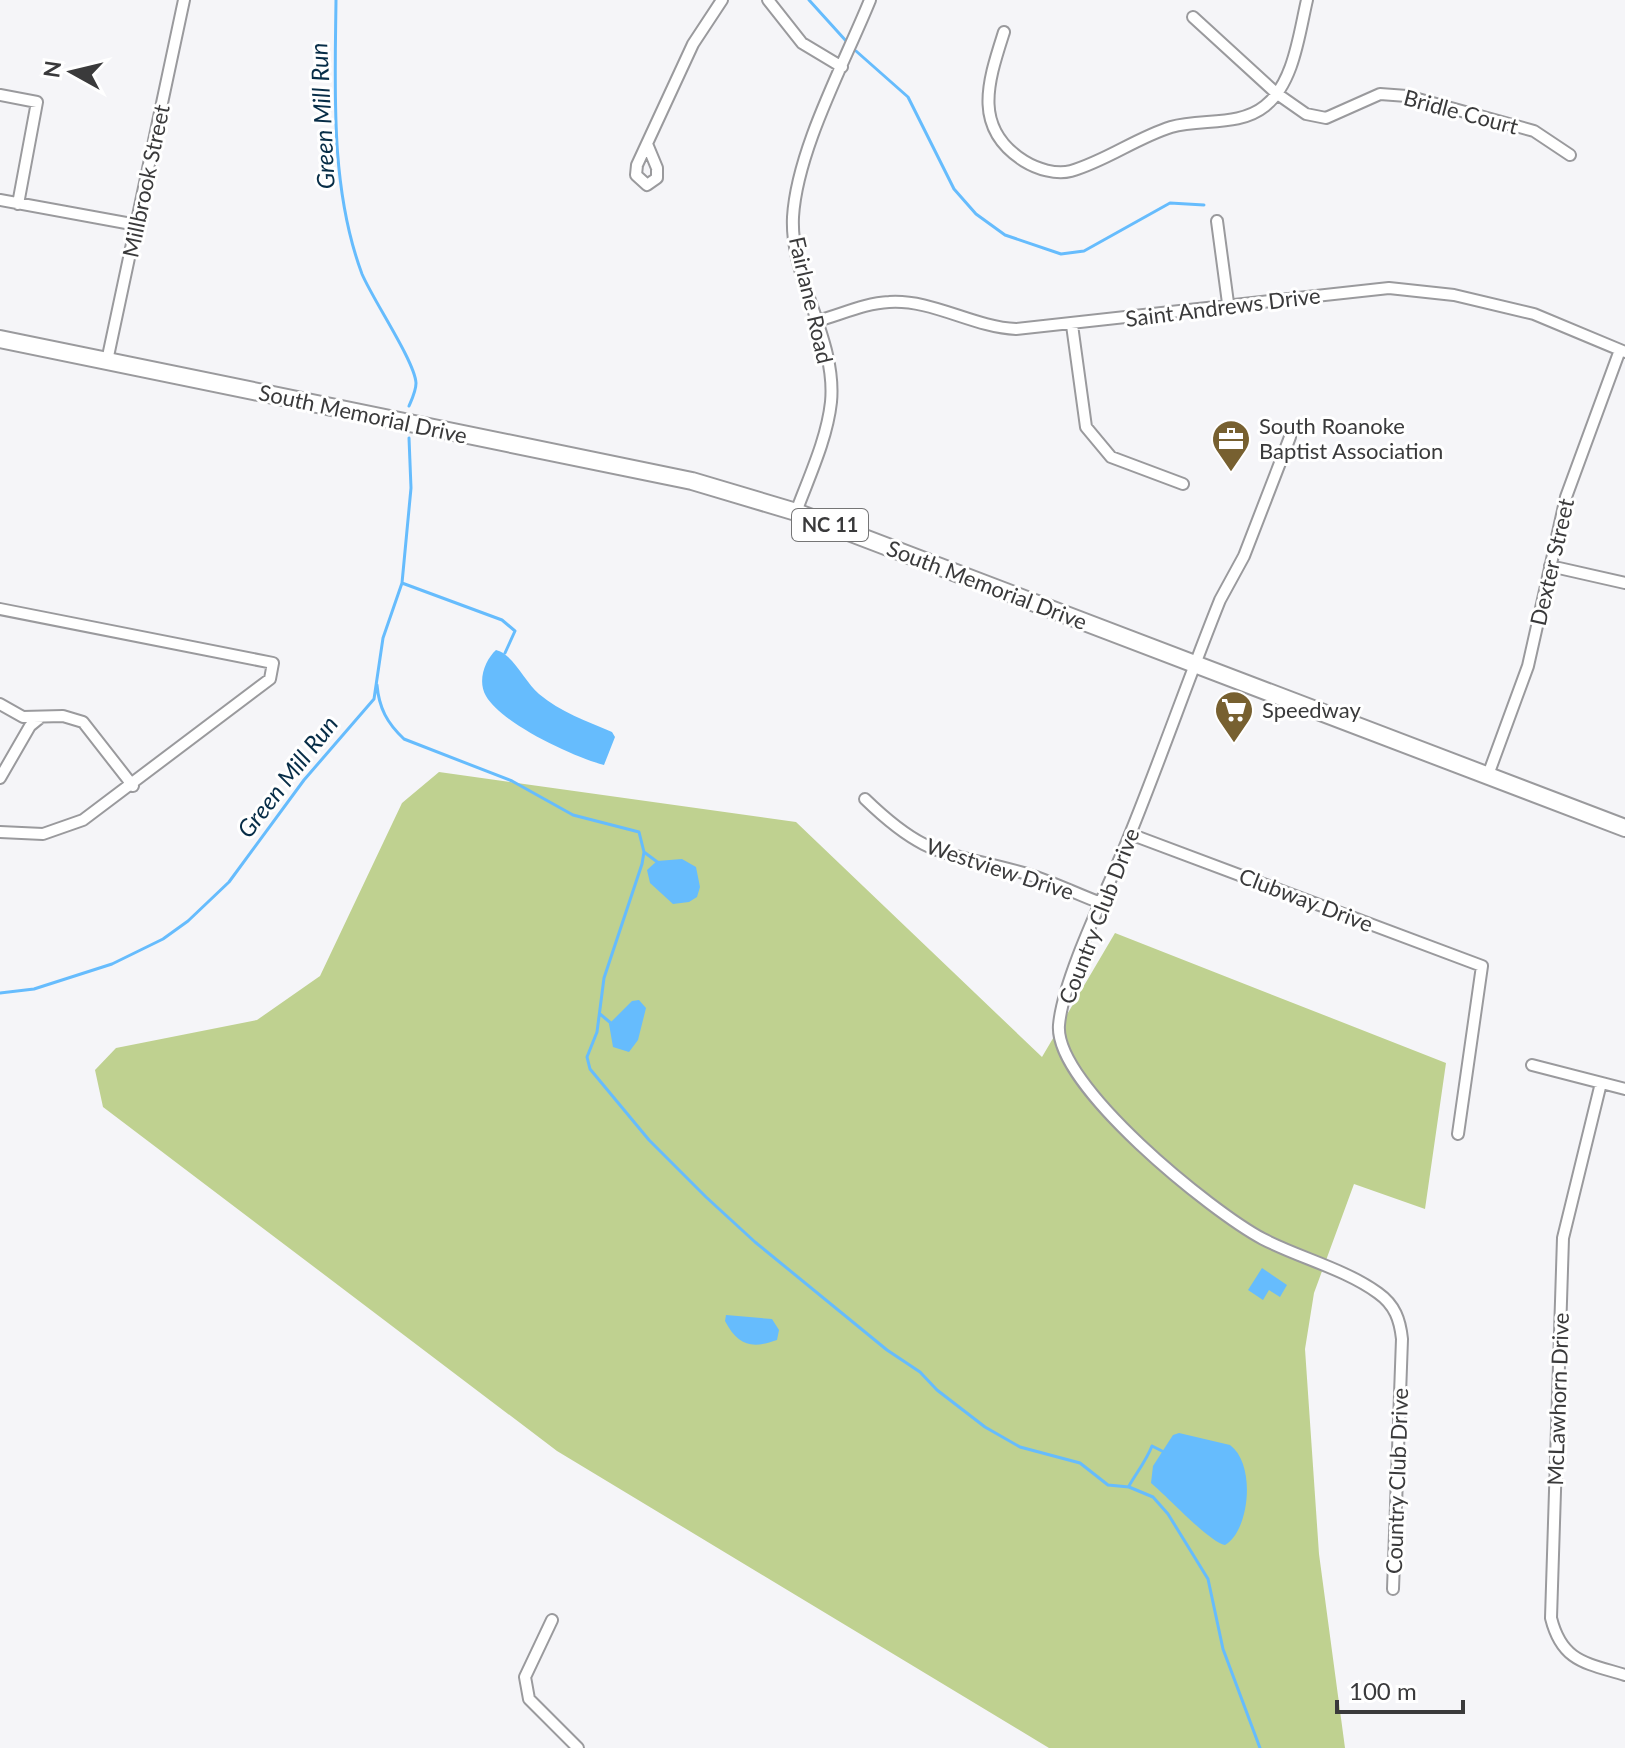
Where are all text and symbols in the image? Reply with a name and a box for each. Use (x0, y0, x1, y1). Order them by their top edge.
north arrow (32, 32, 112, 112)
water label: Green Mill Run (303, 42, 340, 190)
text: N (37, 59, 66, 79)
street label: Bridle Court (1401, 83, 1521, 140)
street label: Millbrook Street (116, 102, 175, 260)
street label: Fairlane Road (784, 234, 839, 366)
street label: Saint Andrews Drive (1124, 281, 1322, 332)
street label: South Memorial Drive (257, 378, 470, 449)
place label: South Roanoke Baptist Association (1259, 412, 1443, 464)
office icon: South Roanoke Baptist Association (1210, 418, 1252, 473)
street label: Dexter Street (1524, 496, 1579, 628)
road number: NC 11 (792, 509, 868, 541)
street label: South Memorial Drive (883, 534, 1091, 635)
supermarket icon: Speedway (1213, 689, 1255, 744)
place label: Speedway (1262, 696, 1361, 723)
water label: Green Mill Run (230, 709, 343, 843)
street label: Country Club Drive (1053, 824, 1145, 1008)
street label: Westview Drive (923, 832, 1077, 905)
street label: Clubway Drive (1236, 862, 1377, 937)
street label: McLawhorn Drive (1541, 1312, 1574, 1486)
street label: Country Club Drive (1380, 1387, 1413, 1575)
scale bar (1337, 1664, 1463, 1714)
text: 100 m (1349, 1676, 1417, 1705)

